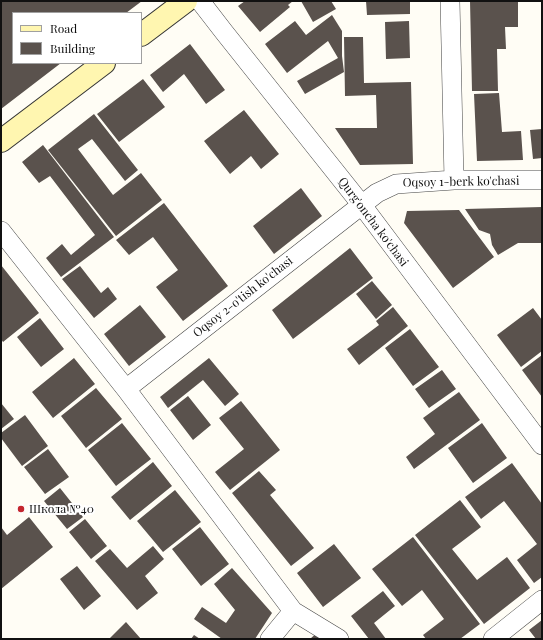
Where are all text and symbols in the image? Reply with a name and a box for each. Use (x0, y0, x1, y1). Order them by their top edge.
legend (12, 12, 142, 64)
text: Road (50, 20, 77, 36)
text: Building (50, 40, 95, 56)
street label: Oqsoy 1-berk ko'chasi (403, 174, 519, 190)
street label: Qurg'oncha ko'chasi (335, 175, 411, 269)
street label: Oqsoy 2-o'tish ko'chasi (190, 254, 296, 340)
place label: Школа №40 (29, 502, 94, 516)
marker: Школа №40 (16, 504, 26, 514)

